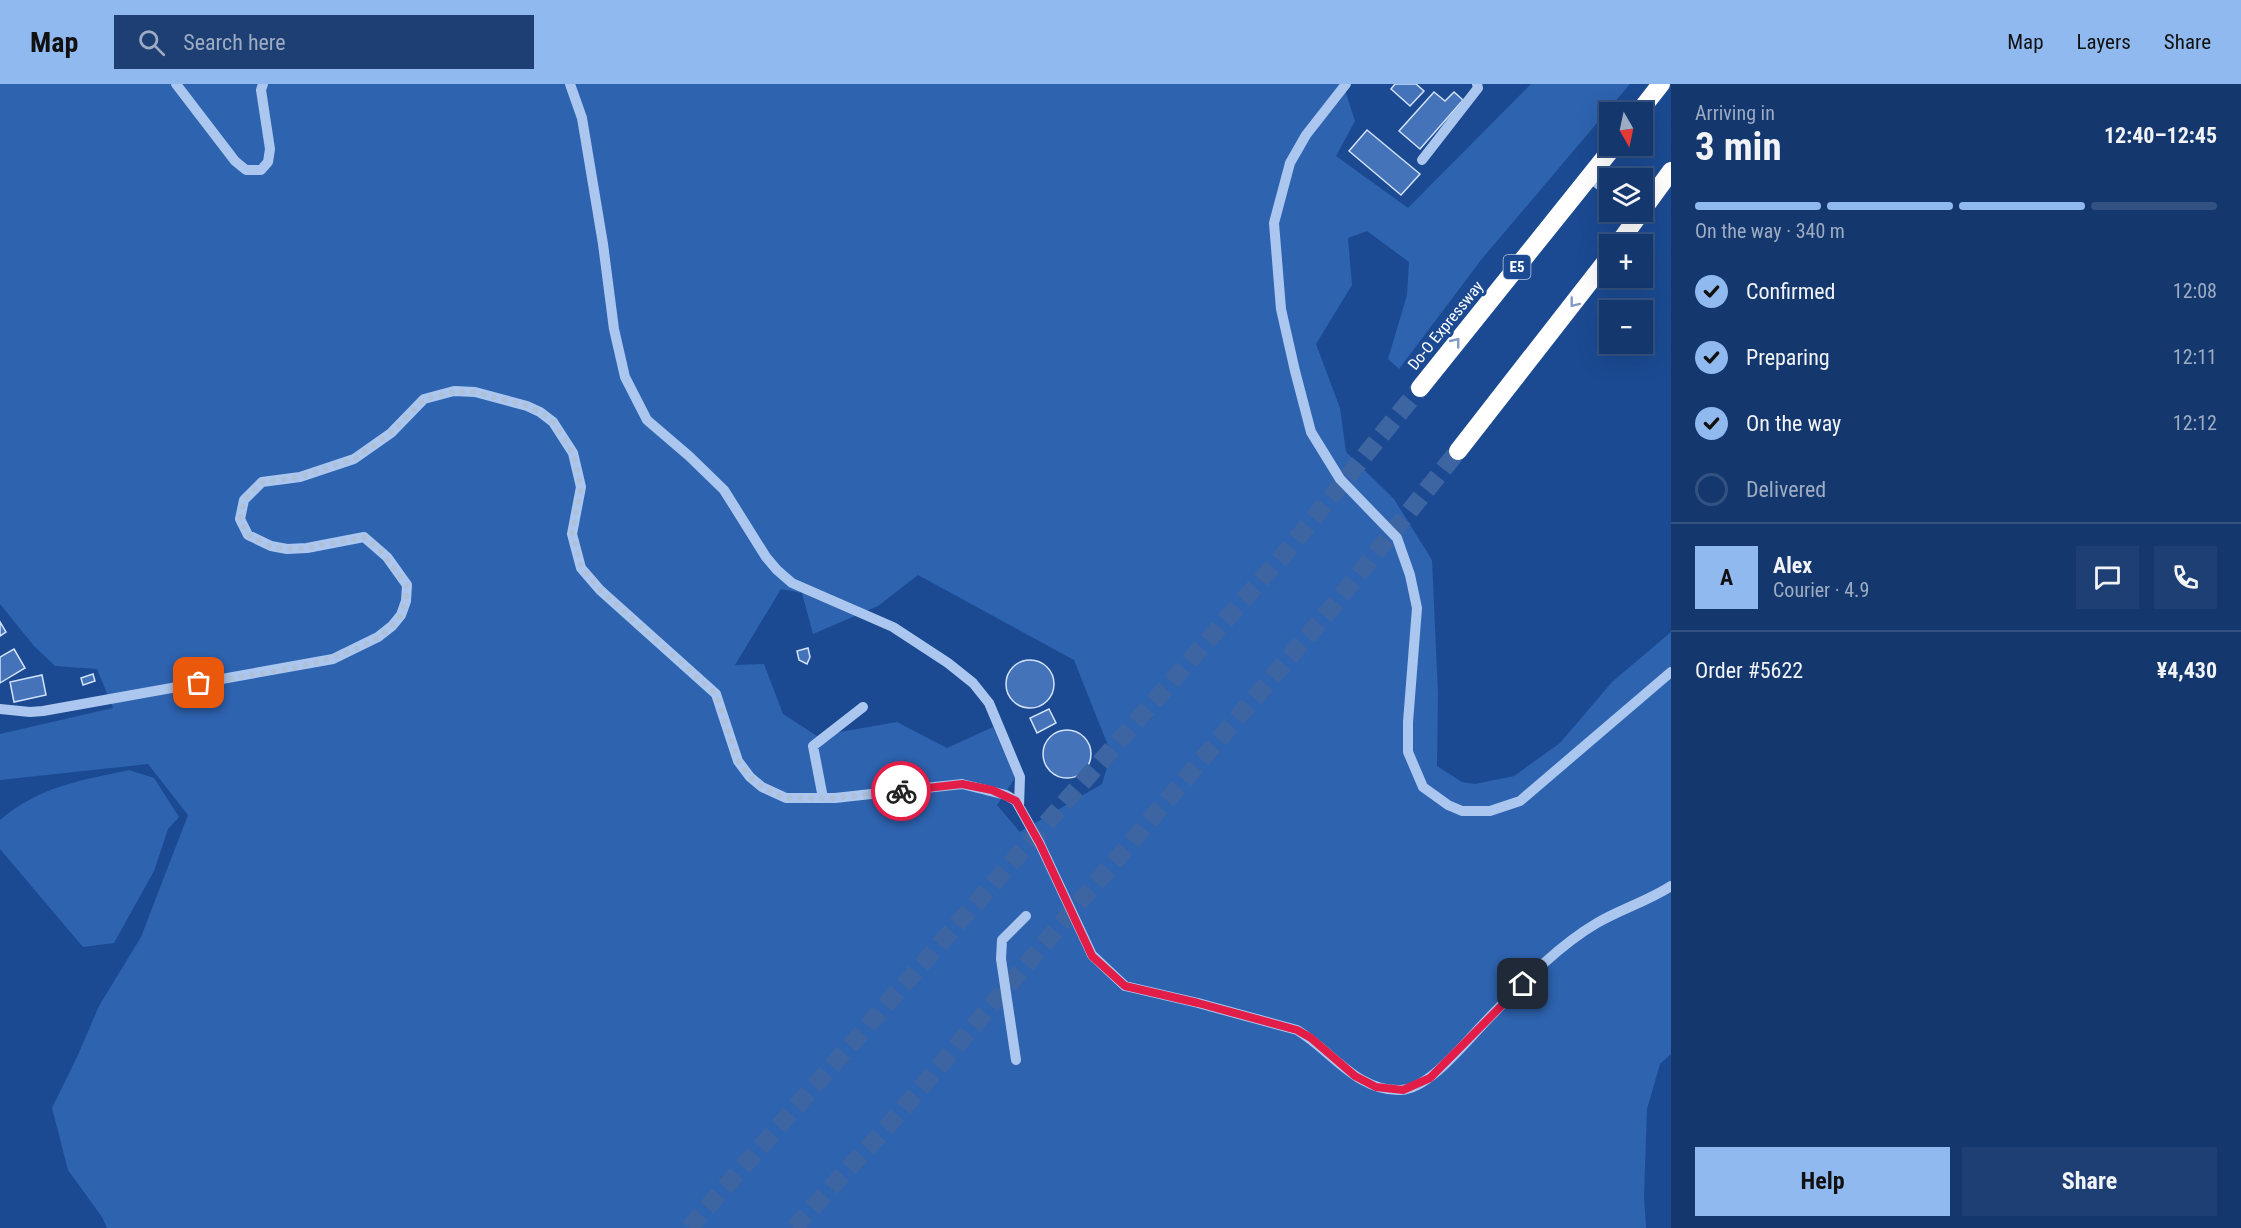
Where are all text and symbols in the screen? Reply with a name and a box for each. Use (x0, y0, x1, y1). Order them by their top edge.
search box (114, 15, 534, 69)
text: Map (30, 26, 78, 59)
icon: search (135, 26, 168, 59)
text: Search here (183, 30, 286, 55)
text: Map (2007, 30, 2044, 54)
text: Layers (2077, 30, 2131, 54)
text: Share (2164, 30, 2211, 54)
text: Arriving in (1695, 101, 1775, 125)
north arrow (1599, 102, 1653, 156)
map controls (1599, 102, 1653, 354)
text: 12:40–12:45 (2104, 123, 2217, 148)
text: 3 min (1695, 124, 1782, 170)
button: layers (1599, 168, 1653, 222)
text: On the way · 340 m (1695, 219, 1845, 243)
button: + (1599, 234, 1653, 288)
road number: E5 (1504, 255, 1530, 279)
icon: check (1695, 275, 1728, 308)
street label: Do-O Expressway (1404, 277, 1487, 374)
text: Confirmed (1746, 279, 1835, 304)
text: 12:08 (2173, 279, 2217, 303)
one-way arrow (1571, 296, 1582, 307)
button: − (1599, 300, 1653, 354)
one-way arrow (1449, 338, 1460, 349)
icon: check (1695, 341, 1728, 374)
text: Preparing (1746, 345, 1830, 370)
text: 12:11 (2173, 345, 2217, 369)
icon: check (1695, 407, 1728, 440)
text: On the way (1746, 411, 1841, 436)
text: 12:12 (2173, 411, 2217, 435)
text: Delivered (1746, 477, 1826, 502)
button: chat (2076, 546, 2139, 609)
button: phone (2154, 546, 2217, 609)
text: Alex (1773, 553, 1812, 578)
text: A (1720, 565, 1733, 590)
text: Courier · 4.9 (1773, 578, 1869, 602)
pin (173, 657, 224, 708)
text: Order #5622 (1695, 658, 1803, 683)
text: ¥4,430 (2157, 658, 2217, 683)
icon: bag (182, 666, 215, 699)
courier (871, 761, 931, 821)
icon: bike (885, 775, 918, 808)
pin (1497, 958, 1548, 1009)
icon: home (1506, 967, 1539, 1000)
button: Help (1695, 1147, 1950, 1216)
button: Share (1962, 1147, 2217, 1216)

